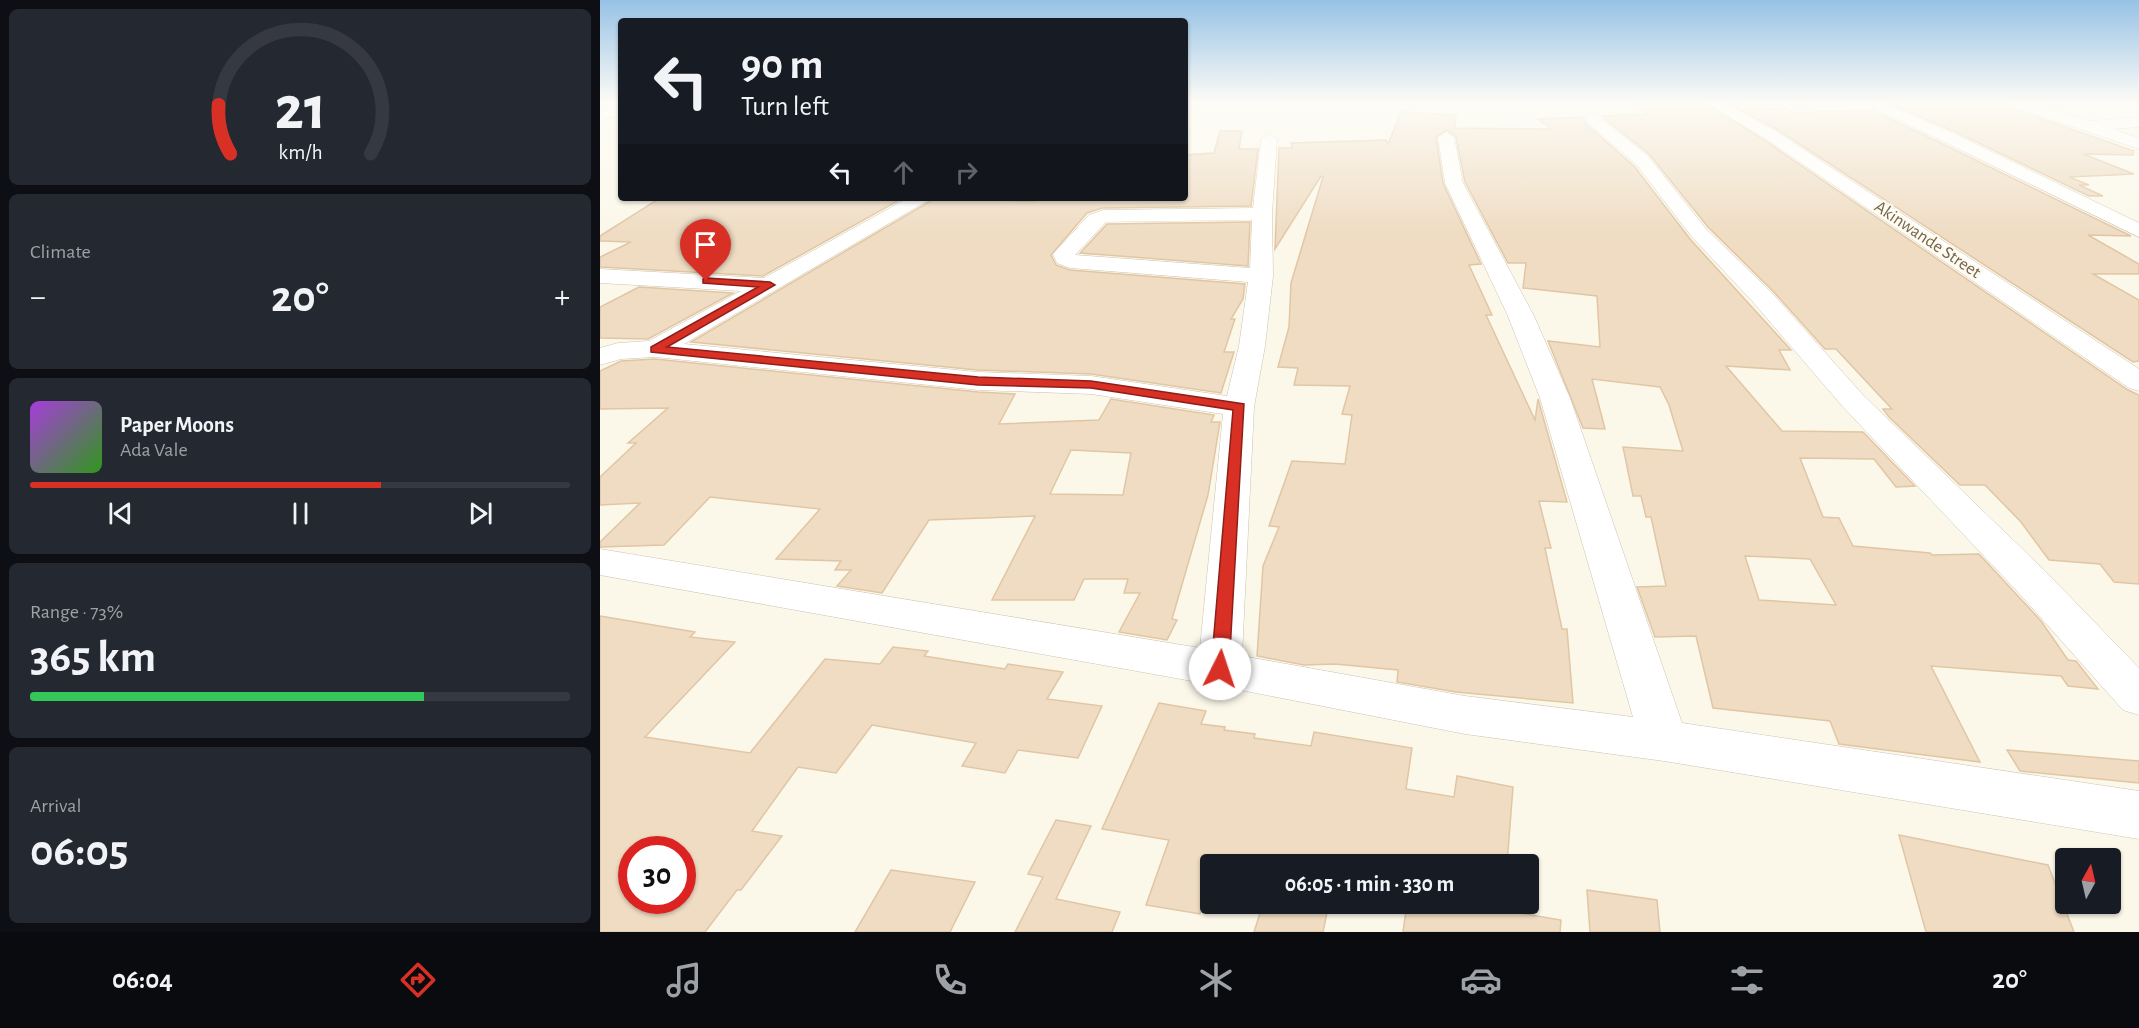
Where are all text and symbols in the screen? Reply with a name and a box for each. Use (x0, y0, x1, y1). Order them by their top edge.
icon: left (642, 42, 720, 120)
text: 90 m (741, 44, 823, 86)
text: 21 (274, 78, 326, 140)
text: Turn left (741, 93, 829, 120)
text: km/h (278, 142, 322, 163)
icon: left (824, 156, 857, 189)
icon: ahead (887, 156, 920, 189)
icon: right (950, 156, 983, 189)
street label: Akinwande Street (1871, 198, 1984, 282)
pin (680, 219, 731, 281)
icon: arrive (689, 228, 722, 261)
text: Climate (30, 242, 91, 262)
text: 20° (271, 275, 329, 320)
text: − (30, 281, 46, 314)
text: + (554, 281, 570, 314)
text: Paper Moons (120, 414, 234, 436)
text: Ada Vale (120, 440, 188, 460)
icon: previous (104, 497, 137, 530)
icon: pause (284, 497, 317, 530)
icon: next (464, 497, 497, 530)
text: Range · 73% (30, 602, 123, 622)
text: 365 km (30, 635, 156, 680)
position arrow (1188, 637, 1252, 701)
text: Arrival (30, 796, 81, 816)
text: 06:05 (30, 829, 128, 874)
speed limit sign: 30 (618, 836, 696, 914)
north arrow (2055, 848, 2121, 914)
map controls (2055, 848, 2121, 914)
text: 06:05 · 1 min · 330 m (1285, 873, 1454, 895)
icon: directions (397, 959, 439, 1001)
icon: music (663, 959, 705, 1001)
icon: phone (929, 959, 971, 1001)
icon: climate (1195, 959, 1237, 1001)
icon: car (1460, 959, 1502, 1001)
icon: filters (1726, 959, 1768, 1001)
text: 06:04 (112, 966, 173, 993)
text: 20° (1992, 966, 2027, 993)

